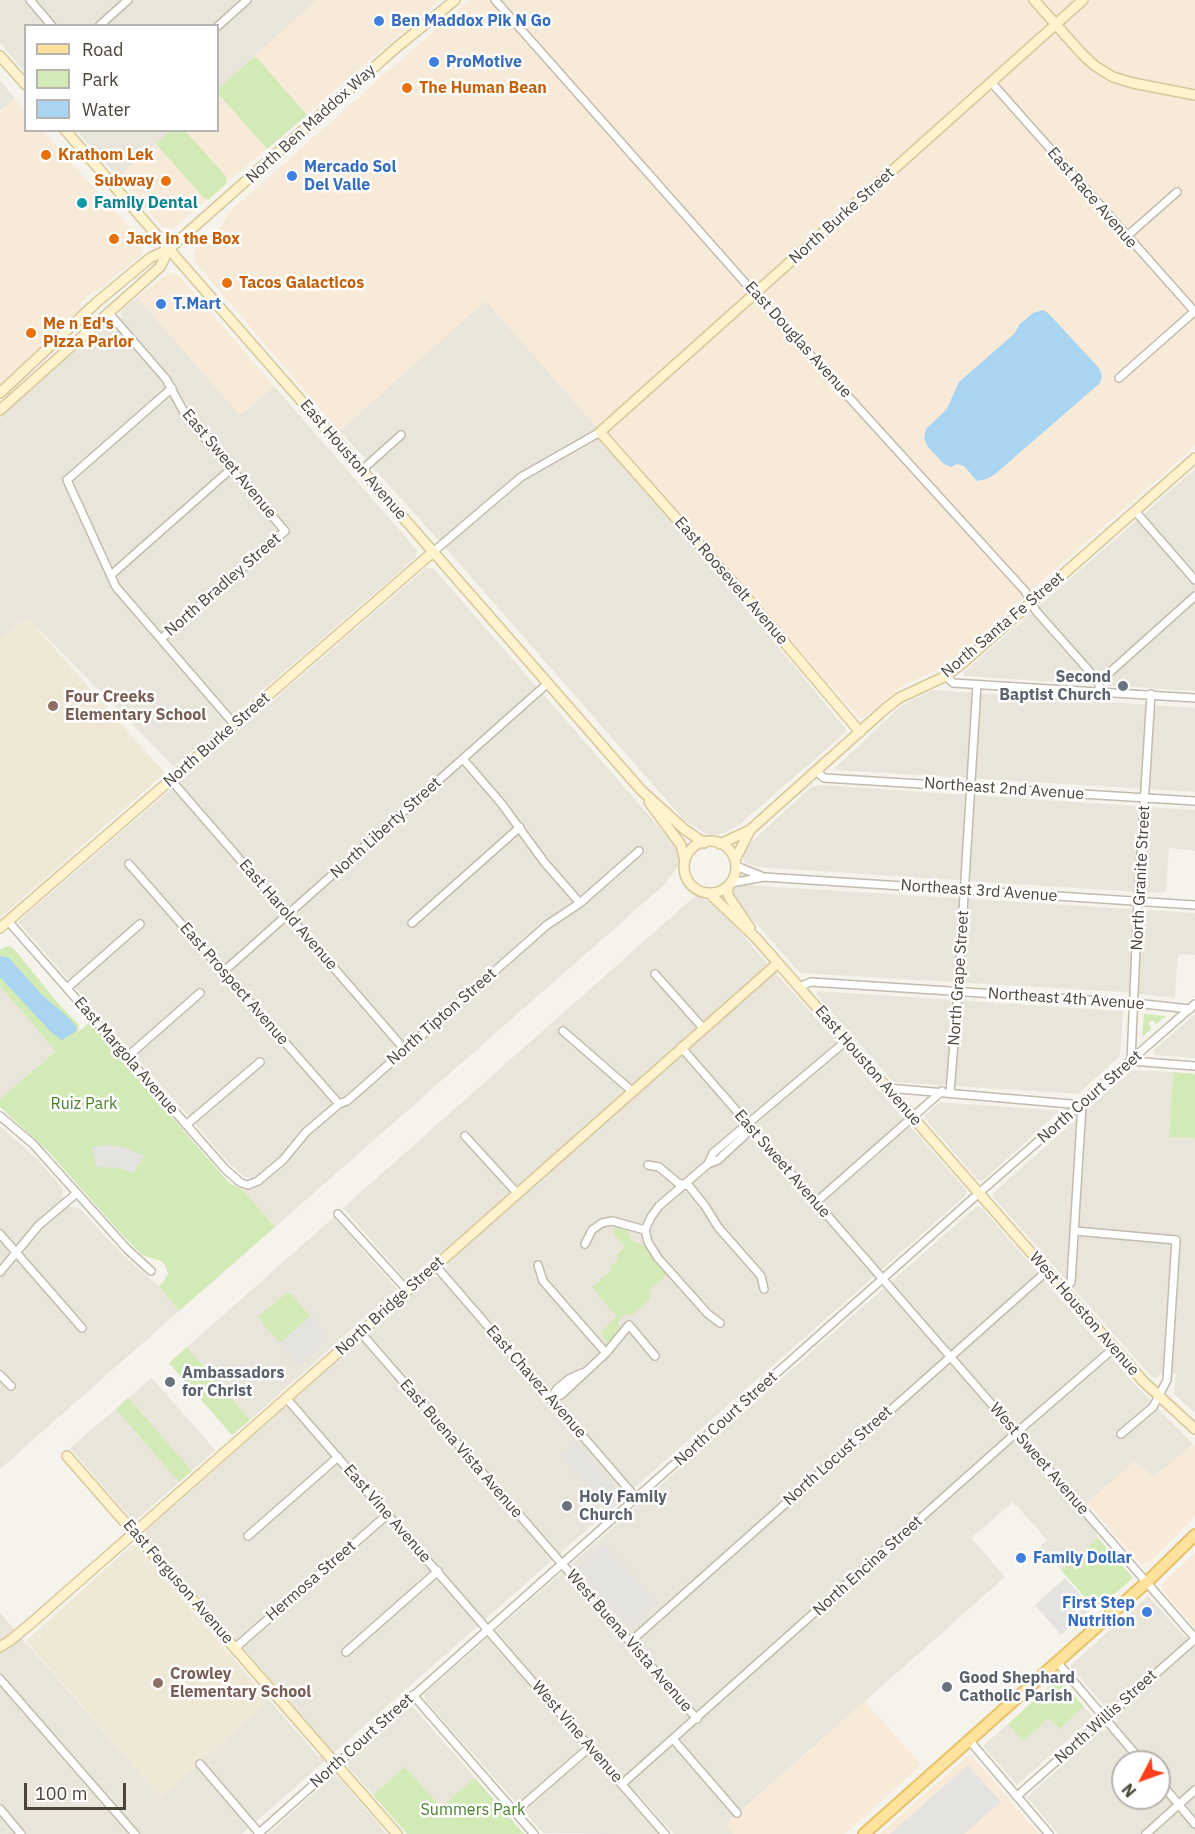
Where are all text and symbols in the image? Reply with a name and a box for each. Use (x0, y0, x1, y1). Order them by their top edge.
place label: Ben Maddox Pik N Go (391, 11, 551, 31)
marker: Ben Maddox Pik N Go (372, 14, 386, 28)
legend (24, 24, 219, 132)
text: Road (82, 38, 123, 61)
place label: ProMotive (446, 52, 522, 72)
marker: ProMotive (427, 55, 441, 69)
street label: North Ben Maddox Way (242, 61, 380, 187)
text: Park (82, 68, 118, 91)
place label: The Human Bean (419, 78, 547, 98)
marker: The Human Bean (400, 81, 414, 95)
text: Water (82, 98, 130, 121)
street label: East Race Avenue (1043, 144, 1141, 252)
place label: Krathom Lek (58, 145, 154, 165)
marker: Krathom Lek (39, 148, 53, 162)
place label: Mercado Sol Del Valle (304, 157, 396, 195)
street label: North Burke Street (786, 164, 898, 268)
marker: Mercado Sol Del Valle (285, 169, 299, 183)
place label: Subway (94, 171, 154, 191)
marker: Subway (159, 174, 173, 188)
place label: Family Dental (94, 193, 198, 213)
marker: Family Dental (75, 196, 89, 210)
place label: Jack in the Box (126, 229, 240, 249)
marker: Jack in the Box (107, 232, 121, 246)
place label: Tacos Galacticos (239, 273, 364, 293)
marker: Tacos Galacticos (220, 276, 234, 290)
street label: East Douglas Avenue (741, 278, 855, 402)
place label: T.Mart (173, 294, 221, 314)
marker: T.Mart (154, 297, 168, 311)
place label: Me n Ed's Pizza Parlor (43, 314, 134, 352)
marker: Me n Ed's Pizza Parlor (24, 326, 38, 340)
street label: East Houston Avenue (296, 396, 410, 524)
street label: East Sweet Avenue (178, 405, 280, 523)
street label: East Roosevelt Avenue (670, 513, 792, 649)
street label: North Bradley Street (161, 529, 285, 641)
street label: North Santa Fe Street (938, 568, 1068, 682)
place label: Second Baptist Church (999, 667, 1111, 705)
marker: Second Baptist Church (1116, 679, 1130, 693)
place label: Four Creeks Elementary School (65, 687, 206, 725)
street label: North Burke Street (160, 689, 274, 791)
marker: Four Creeks Elementary School (46, 699, 60, 713)
street label: North Liberty Street (327, 773, 445, 883)
street label: Northeast 2nd Avenue (923, 774, 1085, 804)
street label: North Granite Street (1128, 805, 1154, 951)
street label: East Harold Avenue (235, 856, 341, 974)
street label: Northeast 3rd Avenue (900, 876, 1058, 906)
street label: North Grape Street (945, 910, 973, 1046)
street label: East Prospect Avenue (176, 919, 292, 1049)
street label: North Tipton Street (384, 964, 500, 1070)
street label: Northeast 4th Avenue (987, 984, 1145, 1014)
street label: East Margola Avenue (70, 993, 182, 1119)
street label: East Houston Avenue (811, 1002, 925, 1130)
street label: North Court Street (1034, 1046, 1146, 1148)
park label: Ruiz Park (51, 1094, 117, 1114)
street label: East Sweet Avenue (730, 1106, 834, 1222)
street label: West Houston Avenue (1025, 1248, 1143, 1380)
street label: North Bridge Street (332, 1252, 448, 1360)
street label: East Chavez Avenue (482, 1322, 590, 1442)
place label: Ambassadors for Christ (182, 1363, 284, 1401)
street label: North Court Street (671, 1368, 781, 1470)
marker: Ambassadors for Christ (163, 1375, 177, 1389)
street label: East Buena Vista Avenue (396, 1376, 526, 1522)
street label: West Sweet Avenue (985, 1399, 1093, 1519)
street label: North Locust Street (780, 1402, 896, 1510)
street label: East Vine Avenue (339, 1461, 435, 1567)
place label: Holy Family Church (579, 1487, 667, 1525)
marker: Holy Family Church (560, 1499, 574, 1513)
street label: North Encina Street (809, 1512, 927, 1620)
street label: East Ferguson Avenue (119, 1516, 237, 1648)
street label: Hermosa Street (262, 1537, 360, 1625)
place label: Family Dollar (1033, 1548, 1132, 1568)
marker: Family Dollar (1014, 1551, 1028, 1565)
street label: West Buena Vista Avenue (562, 1566, 696, 1716)
place label: First Step Nutrition (1062, 1593, 1135, 1631)
marker: First Step Nutrition (1140, 1605, 1154, 1619)
place label: Crowley Elementary School (170, 1664, 311, 1702)
street label: North Willis Street (1051, 1666, 1161, 1768)
place label: Good Shephard Catholic Parish (959, 1668, 1075, 1706)
marker: Crowley Elementary School (151, 1676, 165, 1690)
street label: West Vine Avenue (528, 1677, 626, 1787)
marker: Good Shephard Catholic Parish (940, 1680, 954, 1694)
street label: North Court Street (307, 1690, 417, 1792)
north arrow (1111, 1750, 1171, 1810)
scale bar (27, 1771, 129, 1809)
text: N (1118, 1780, 1140, 1801)
text: 100 m (35, 1782, 87, 1805)
park label: Summers Park (421, 1800, 525, 1820)

